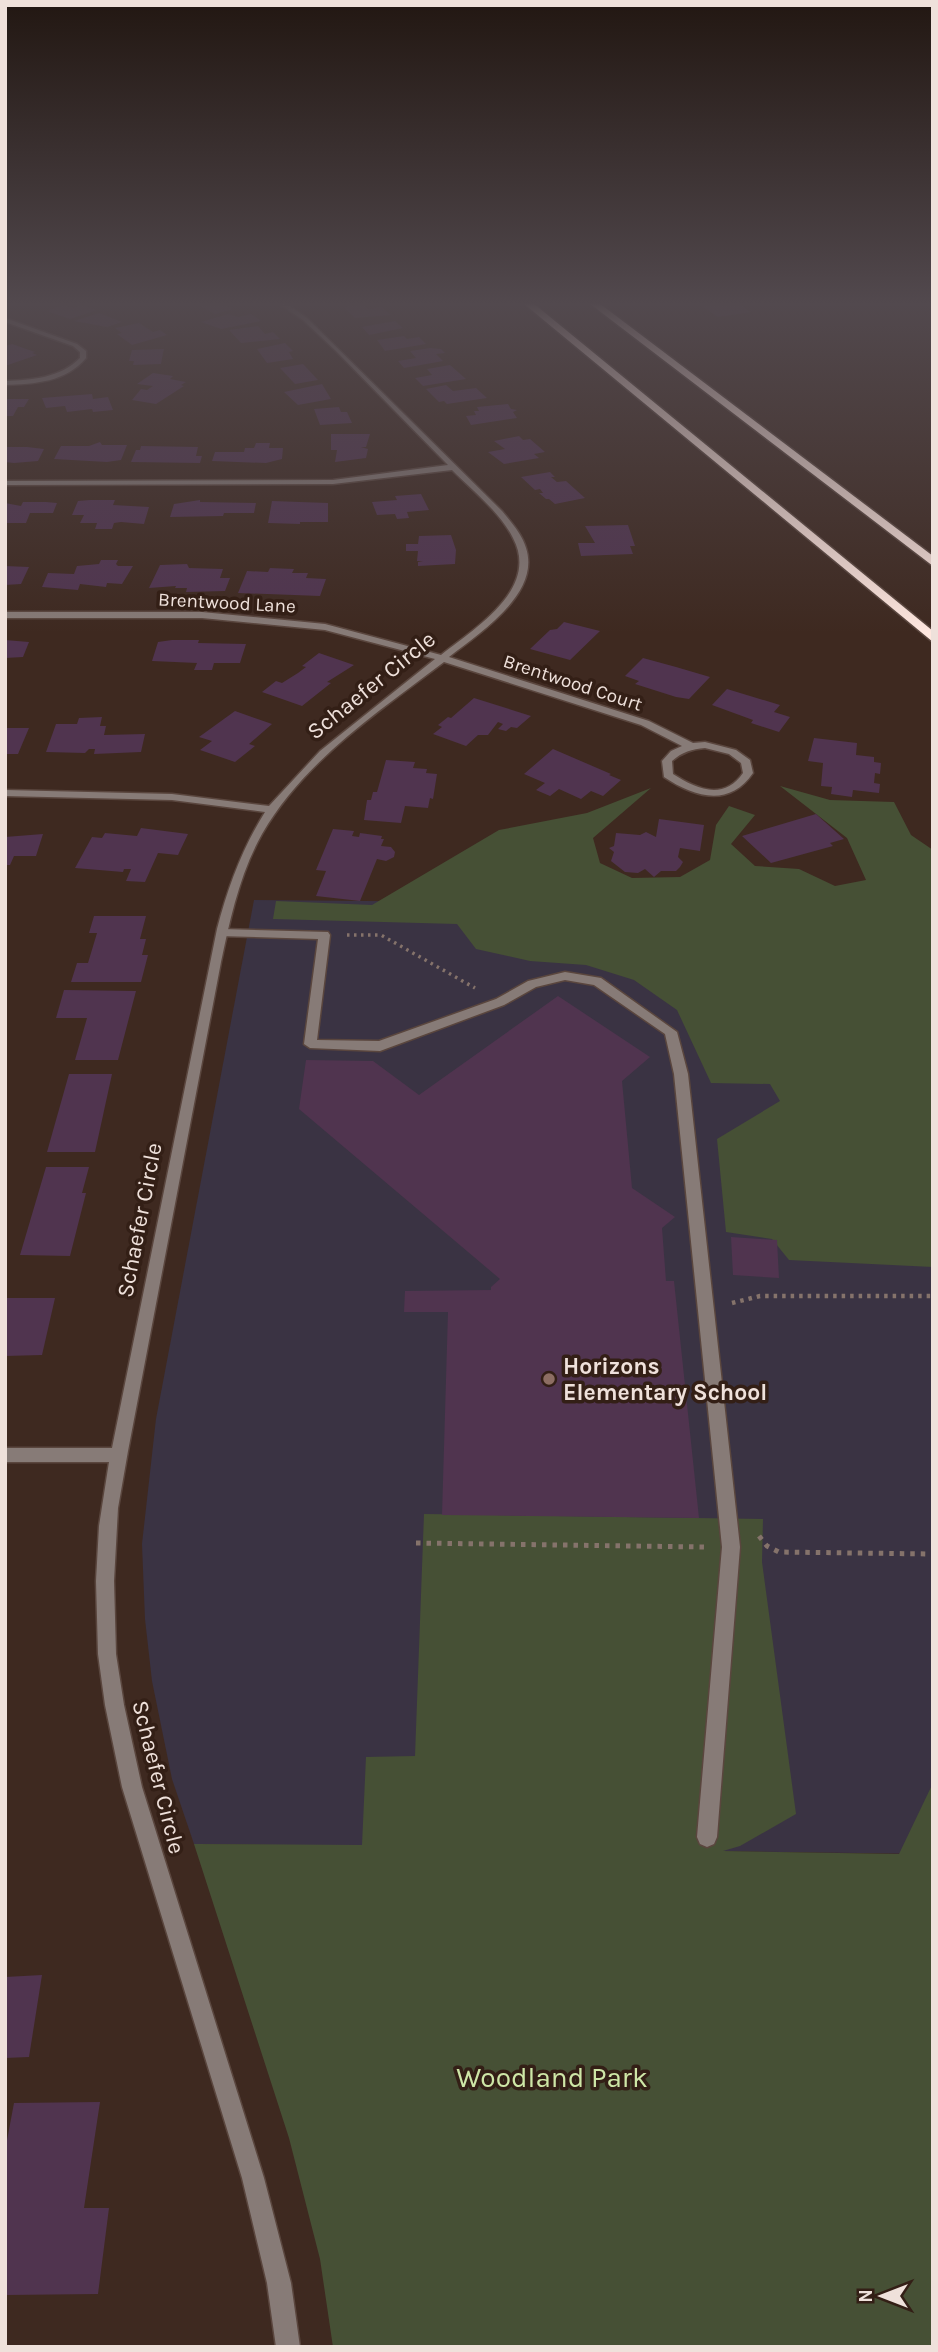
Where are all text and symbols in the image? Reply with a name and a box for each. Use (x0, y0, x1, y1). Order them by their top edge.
street label: Brentwood Lane (158, 588, 296, 618)
street label: Schaefer Circle (302, 626, 441, 745)
street label: Brentwood Court (500, 650, 645, 716)
street label: Schaefer Circle (111, 1140, 168, 1300)
place label: Horizons Elementary School (563, 1353, 767, 1406)
marker: Horizons Elementary School (541, 1371, 557, 1387)
street label: Schaefer Circle (126, 1698, 191, 1857)
park label: Woodland Park (456, 2061, 648, 2094)
north arrow (847, 2261, 917, 2331)
text: N (855, 2289, 877, 2303)

